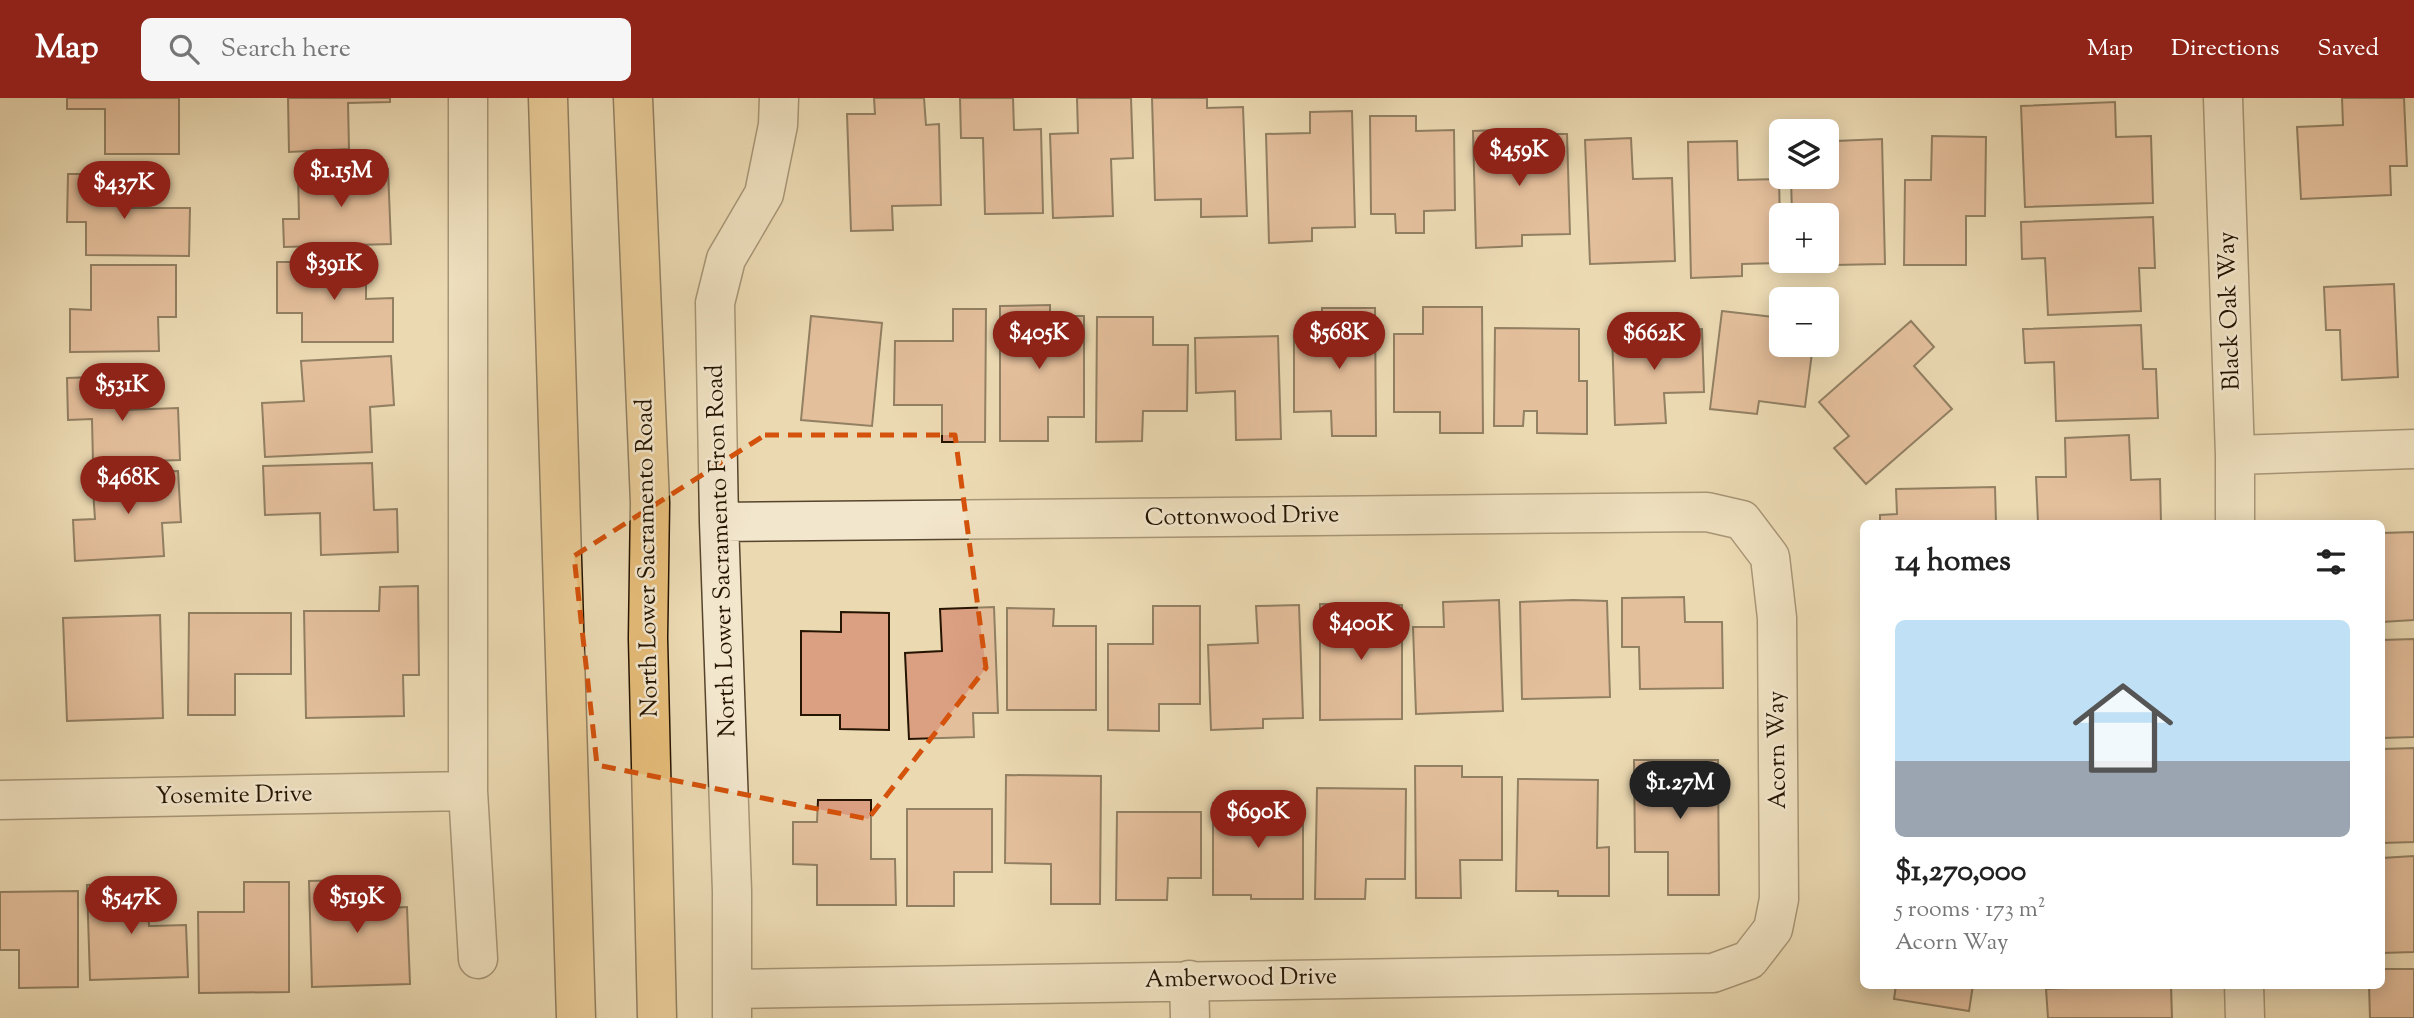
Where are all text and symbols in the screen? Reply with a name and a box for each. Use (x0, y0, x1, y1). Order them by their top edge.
search box (141, 18, 631, 81)
text: Map (35, 25, 99, 73)
icon: search (165, 30, 203, 68)
text: Search here (221, 31, 351, 68)
text: Map (2087, 32, 2133, 66)
text: Directions (2171, 32, 2279, 66)
text: Saved (2317, 32, 2379, 66)
map controls (1769, 119, 1839, 357)
button: layers (1769, 119, 1839, 189)
pin: $459K (1470, 129, 1568, 188)
text: $459K (1489, 134, 1549, 167)
pin: $1.15M (284, 150, 398, 209)
text: $1.15M (310, 155, 372, 188)
pin: $437K (75, 162, 173, 221)
text: $437K (93, 167, 155, 200)
button: + (1769, 203, 1839, 273)
street label: Black Oak Way (2210, 231, 2250, 391)
pin: $391K (285, 242, 383, 302)
text: $391K (306, 248, 363, 281)
button: − (1769, 287, 1839, 357)
pin: $405K (990, 312, 1088, 371)
pin: $568K (1290, 312, 1388, 371)
pin: $662K (1605, 313, 1703, 372)
text: $405K (1009, 317, 1069, 350)
text: $568K (1309, 317, 1369, 350)
text: $662K (1623, 318, 1685, 351)
street label: North Lower Sacramento Fron Road (698, 363, 746, 738)
pin: $531K (73, 364, 171, 423)
text: $531K (95, 369, 149, 402)
street label: North Lower Sacramento Road (628, 398, 668, 718)
pin: $468K (79, 456, 177, 516)
text: $468K (96, 462, 160, 495)
street label: Cottonwood Drive (1144, 498, 1340, 536)
text: 14 homes (1895, 541, 2011, 584)
icon: filters (2312, 543, 2350, 581)
pin: $400K (1312, 602, 1410, 662)
text: $400K (1329, 608, 1393, 641)
icon: home (2060, 665, 2186, 791)
street label: Acorn Way (1760, 690, 1796, 810)
pin: $1.27M (1623, 762, 1737, 821)
text: $1.27M (1646, 767, 1714, 800)
street label: Yosemite Drive (155, 778, 313, 814)
pin: $690K (1209, 790, 1307, 850)
text: $690K (1226, 796, 1290, 829)
text: $1,270,000 (1895, 851, 2027, 894)
pin: $547K (82, 876, 180, 936)
pin: $519K (308, 876, 406, 935)
text: $519K (329, 881, 385, 914)
text: $547K (101, 882, 161, 915)
text: 5 rooms · 173 m² (1895, 894, 2046, 927)
text: Acorn Way (1895, 927, 2009, 960)
street label: Amberwood Drive (1145, 960, 1337, 998)

